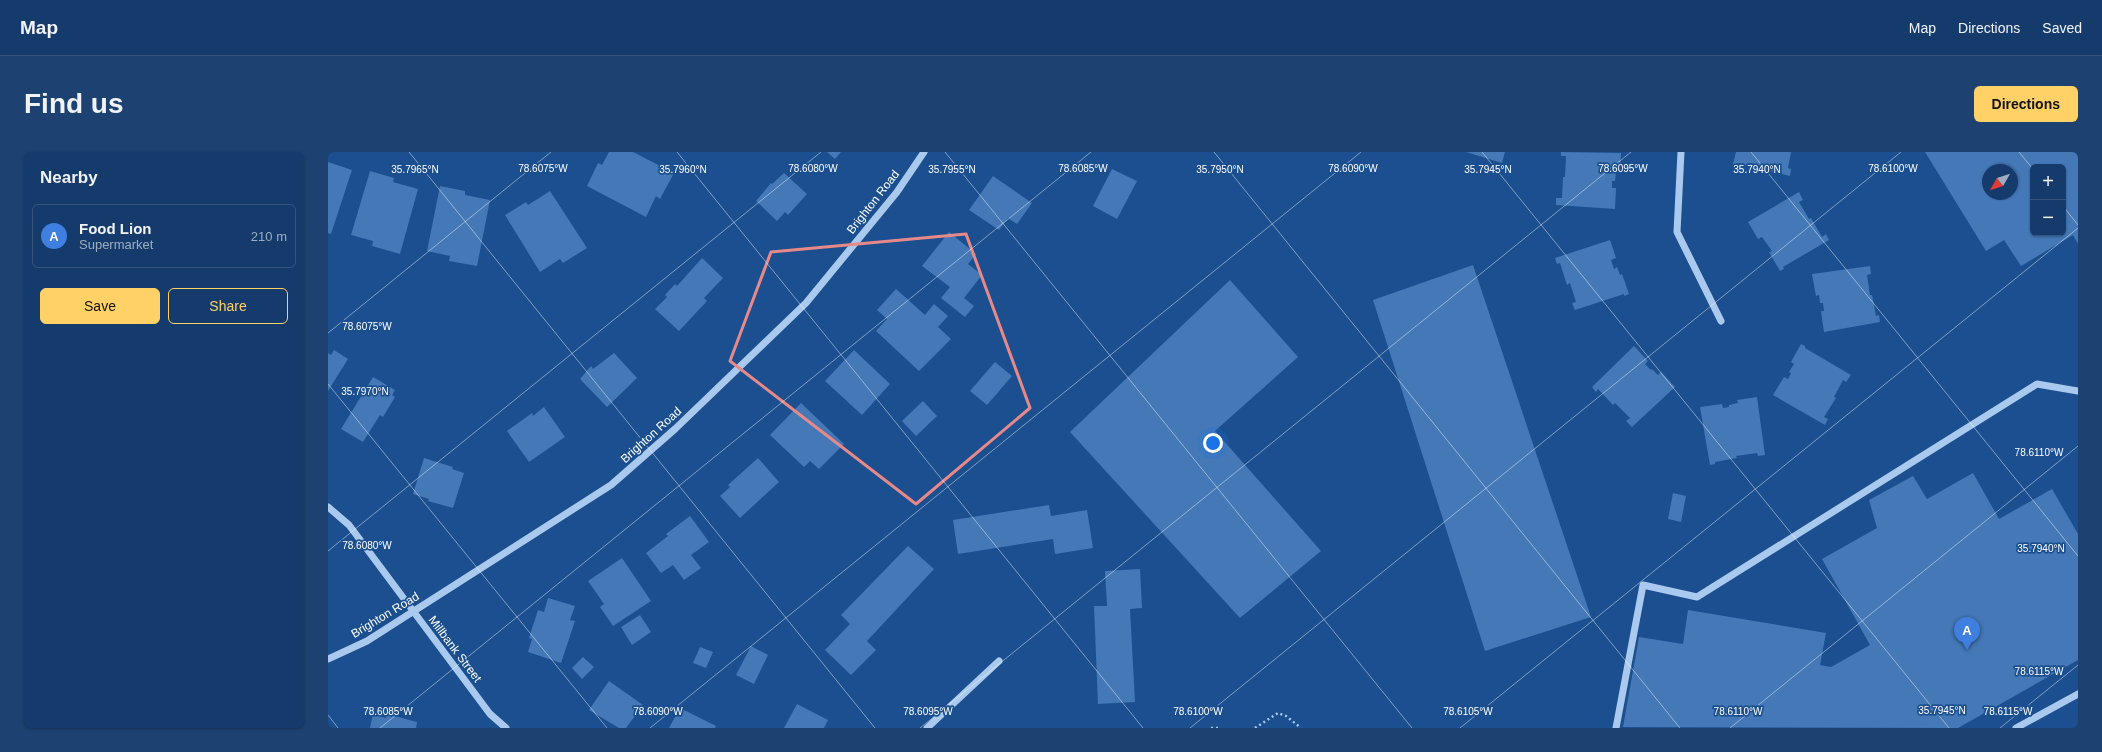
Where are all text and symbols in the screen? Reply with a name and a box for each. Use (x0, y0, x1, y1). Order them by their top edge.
text: Map (20, 17, 58, 38)
text: Map (1909, 20, 1936, 36)
text: Directions (1958, 20, 2020, 36)
text: Saved (2042, 20, 2082, 36)
button: Directions (1974, 86, 2078, 122)
text: Find us (24, 88, 124, 119)
text: 78.6075°W (518, 163, 568, 174)
text: 78.6080°W (788, 163, 838, 174)
text: 78.6085°W (1058, 163, 1108, 174)
text: 78.6090°W (1328, 163, 1378, 174)
text: 78.6095°W (1598, 163, 1648, 174)
text: 78.6100°W (1868, 163, 1918, 174)
text: 35.7965°N (391, 164, 439, 175)
text: 35.7960°N (659, 164, 707, 175)
text: 35.7955°N (928, 164, 976, 175)
text: 35.7950°N (1196, 164, 1244, 175)
text: 35.7945°N (1464, 164, 1512, 175)
text: 35.7940°N (1733, 164, 1781, 175)
north arrow (1982, 164, 2018, 200)
map controls (2030, 164, 2066, 236)
button: + (2030, 164, 2066, 200)
street label: Brighton Road (844, 167, 902, 237)
text: Nearby (40, 168, 98, 187)
button: − (2030, 200, 2066, 236)
text: Food Lion (79, 220, 151, 237)
text: A (49, 229, 59, 244)
text: 210 m (251, 229, 287, 244)
text: Supermarket (79, 237, 153, 252)
button: Save (40, 288, 160, 324)
button: Share (168, 288, 288, 324)
text: 78.6075°W (342, 321, 392, 332)
text: 35.7970°N (341, 386, 389, 397)
street label: Brighton Road (618, 404, 684, 466)
your location (1203, 433, 1223, 453)
text: 78.6110°W (2015, 447, 2064, 458)
text: 78.6080°W (342, 540, 392, 551)
text: 35.7940°N (2017, 543, 2065, 554)
street label: Brighton Road (349, 589, 421, 641)
street label: Millbank Street (426, 613, 485, 685)
pin: A (1954, 617, 1980, 650)
text: 78.6115°W (2015, 666, 2064, 677)
text: 35.7945°N (1918, 705, 1966, 716)
text: 78.6085°W (363, 706, 413, 717)
text: 78.6090°W (633, 706, 683, 717)
text: 78.6095°W (903, 706, 953, 717)
text: 78.6100°W (1173, 706, 1223, 717)
text: 78.6105°W (1443, 706, 1493, 717)
text: 78.6110°W (1714, 706, 1763, 717)
text: 78.6115°W (1984, 706, 2033, 717)

